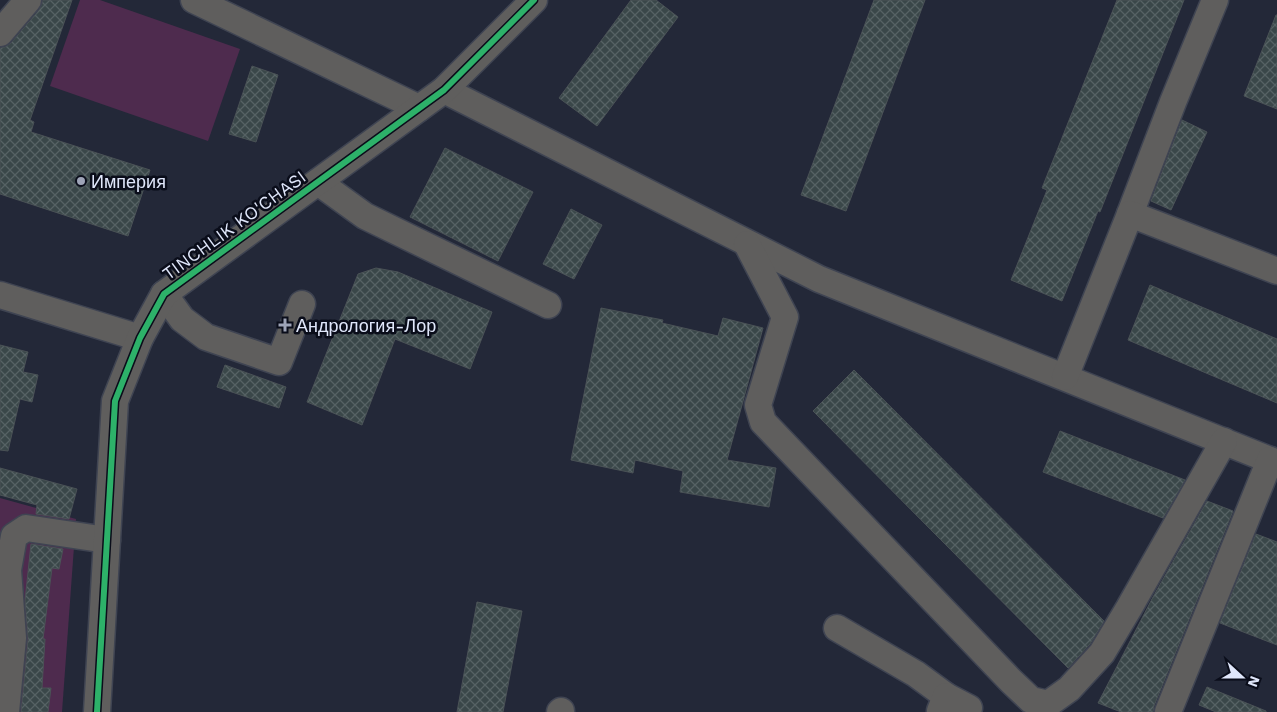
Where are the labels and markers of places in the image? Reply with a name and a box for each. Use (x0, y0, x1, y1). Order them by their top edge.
place label: Империя (91, 171, 166, 192)
marker: Империя (75, 175, 87, 187)
place label: Андрология-Лор (296, 315, 436, 336)
marker: Андрология-Лор (278, 318, 292, 332)

